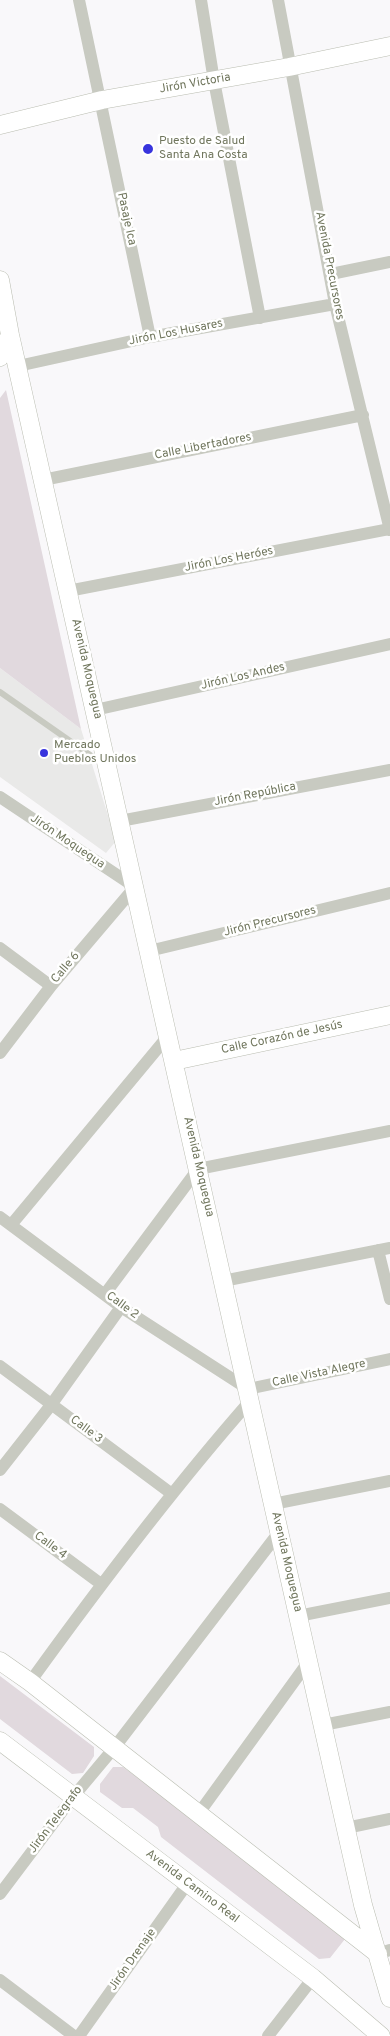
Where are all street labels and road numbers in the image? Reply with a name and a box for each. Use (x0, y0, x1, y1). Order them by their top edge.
street label: Jirón Victoria (158, 71, 232, 97)
street label: Pasaje Ica (113, 191, 139, 247)
street label: Avenida Precursores (311, 211, 347, 321)
street label: Jirón Los Husares (128, 317, 224, 349)
street label: Calle Libertadores (153, 431, 253, 463)
street label: Jirón Los Heróes (183, 544, 275, 576)
street label: Avenida Moquegua (67, 617, 105, 721)
street label: Jirón Los Andes (200, 660, 286, 694)
street label: Jirón República (213, 780, 297, 810)
street label: Jirón Moquegua (27, 812, 107, 872)
street label: Jirón Precursores (222, 904, 318, 940)
street label: Calle 6 (49, 949, 83, 987)
street label: Calle Corazón de Jesús (220, 1018, 344, 1058)
street label: Avenida Moquegua (179, 1115, 217, 1219)
street label: Calle 2 (103, 1289, 141, 1323)
street label: Calle Vista Alegre (271, 1357, 367, 1391)
street label: Calle 3 (67, 1413, 105, 1447)
street label: Avenida Moquegua (267, 1510, 305, 1614)
street label: Calle 4 (31, 1529, 69, 1563)
street label: Jirón Telegrafo (26, 1784, 86, 1856)
street label: Avenida Camino Real (142, 1847, 242, 1927)
street label: Jirón Drenaje (106, 1926, 160, 1994)

